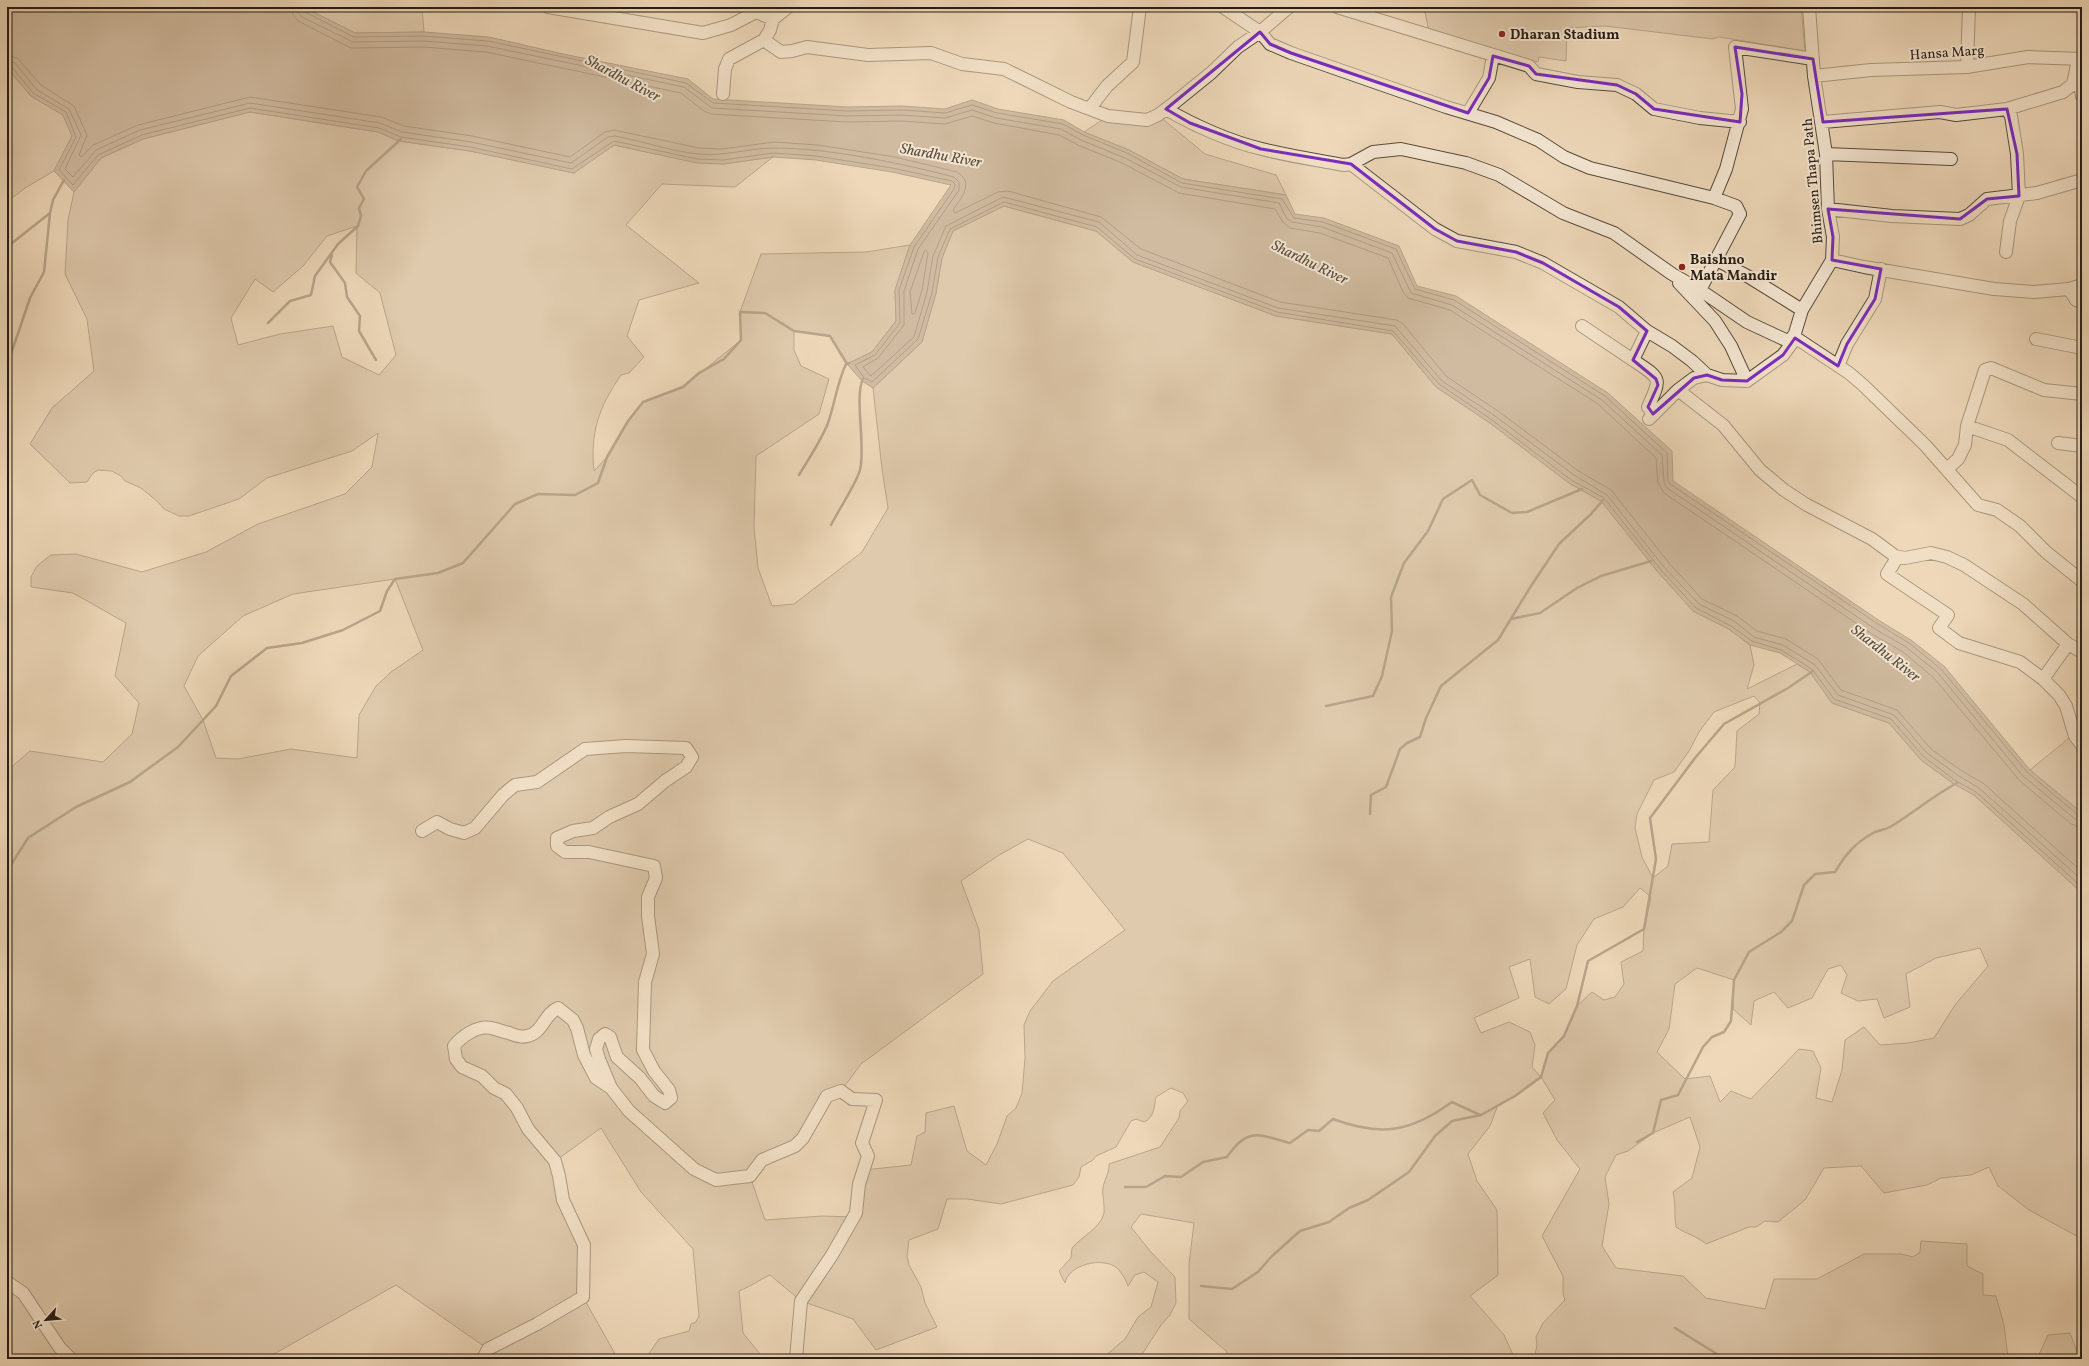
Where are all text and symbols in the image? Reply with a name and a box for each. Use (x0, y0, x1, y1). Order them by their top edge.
place label: Dharan Stadium (1510, 26, 1620, 45)
marker: Dharan Stadium (1497, 29, 1507, 39)
street label: Hansa Marg (1909, 41, 1985, 66)
water label: Shardhu River (581, 51, 664, 108)
street label: Bhimsen Thapa Path (1799, 117, 1828, 245)
water label: Shardhu River (898, 139, 984, 174)
water label: Shardhu River (1268, 236, 1351, 291)
place label: Baishno Mata Mandir (1690, 251, 1777, 286)
marker: Baishno Mata Mandir (1677, 262, 1687, 272)
water label: Shardhu River (1846, 620, 1924, 688)
north arrow (26, 1300, 66, 1340)
text: N (30, 1317, 47, 1331)

